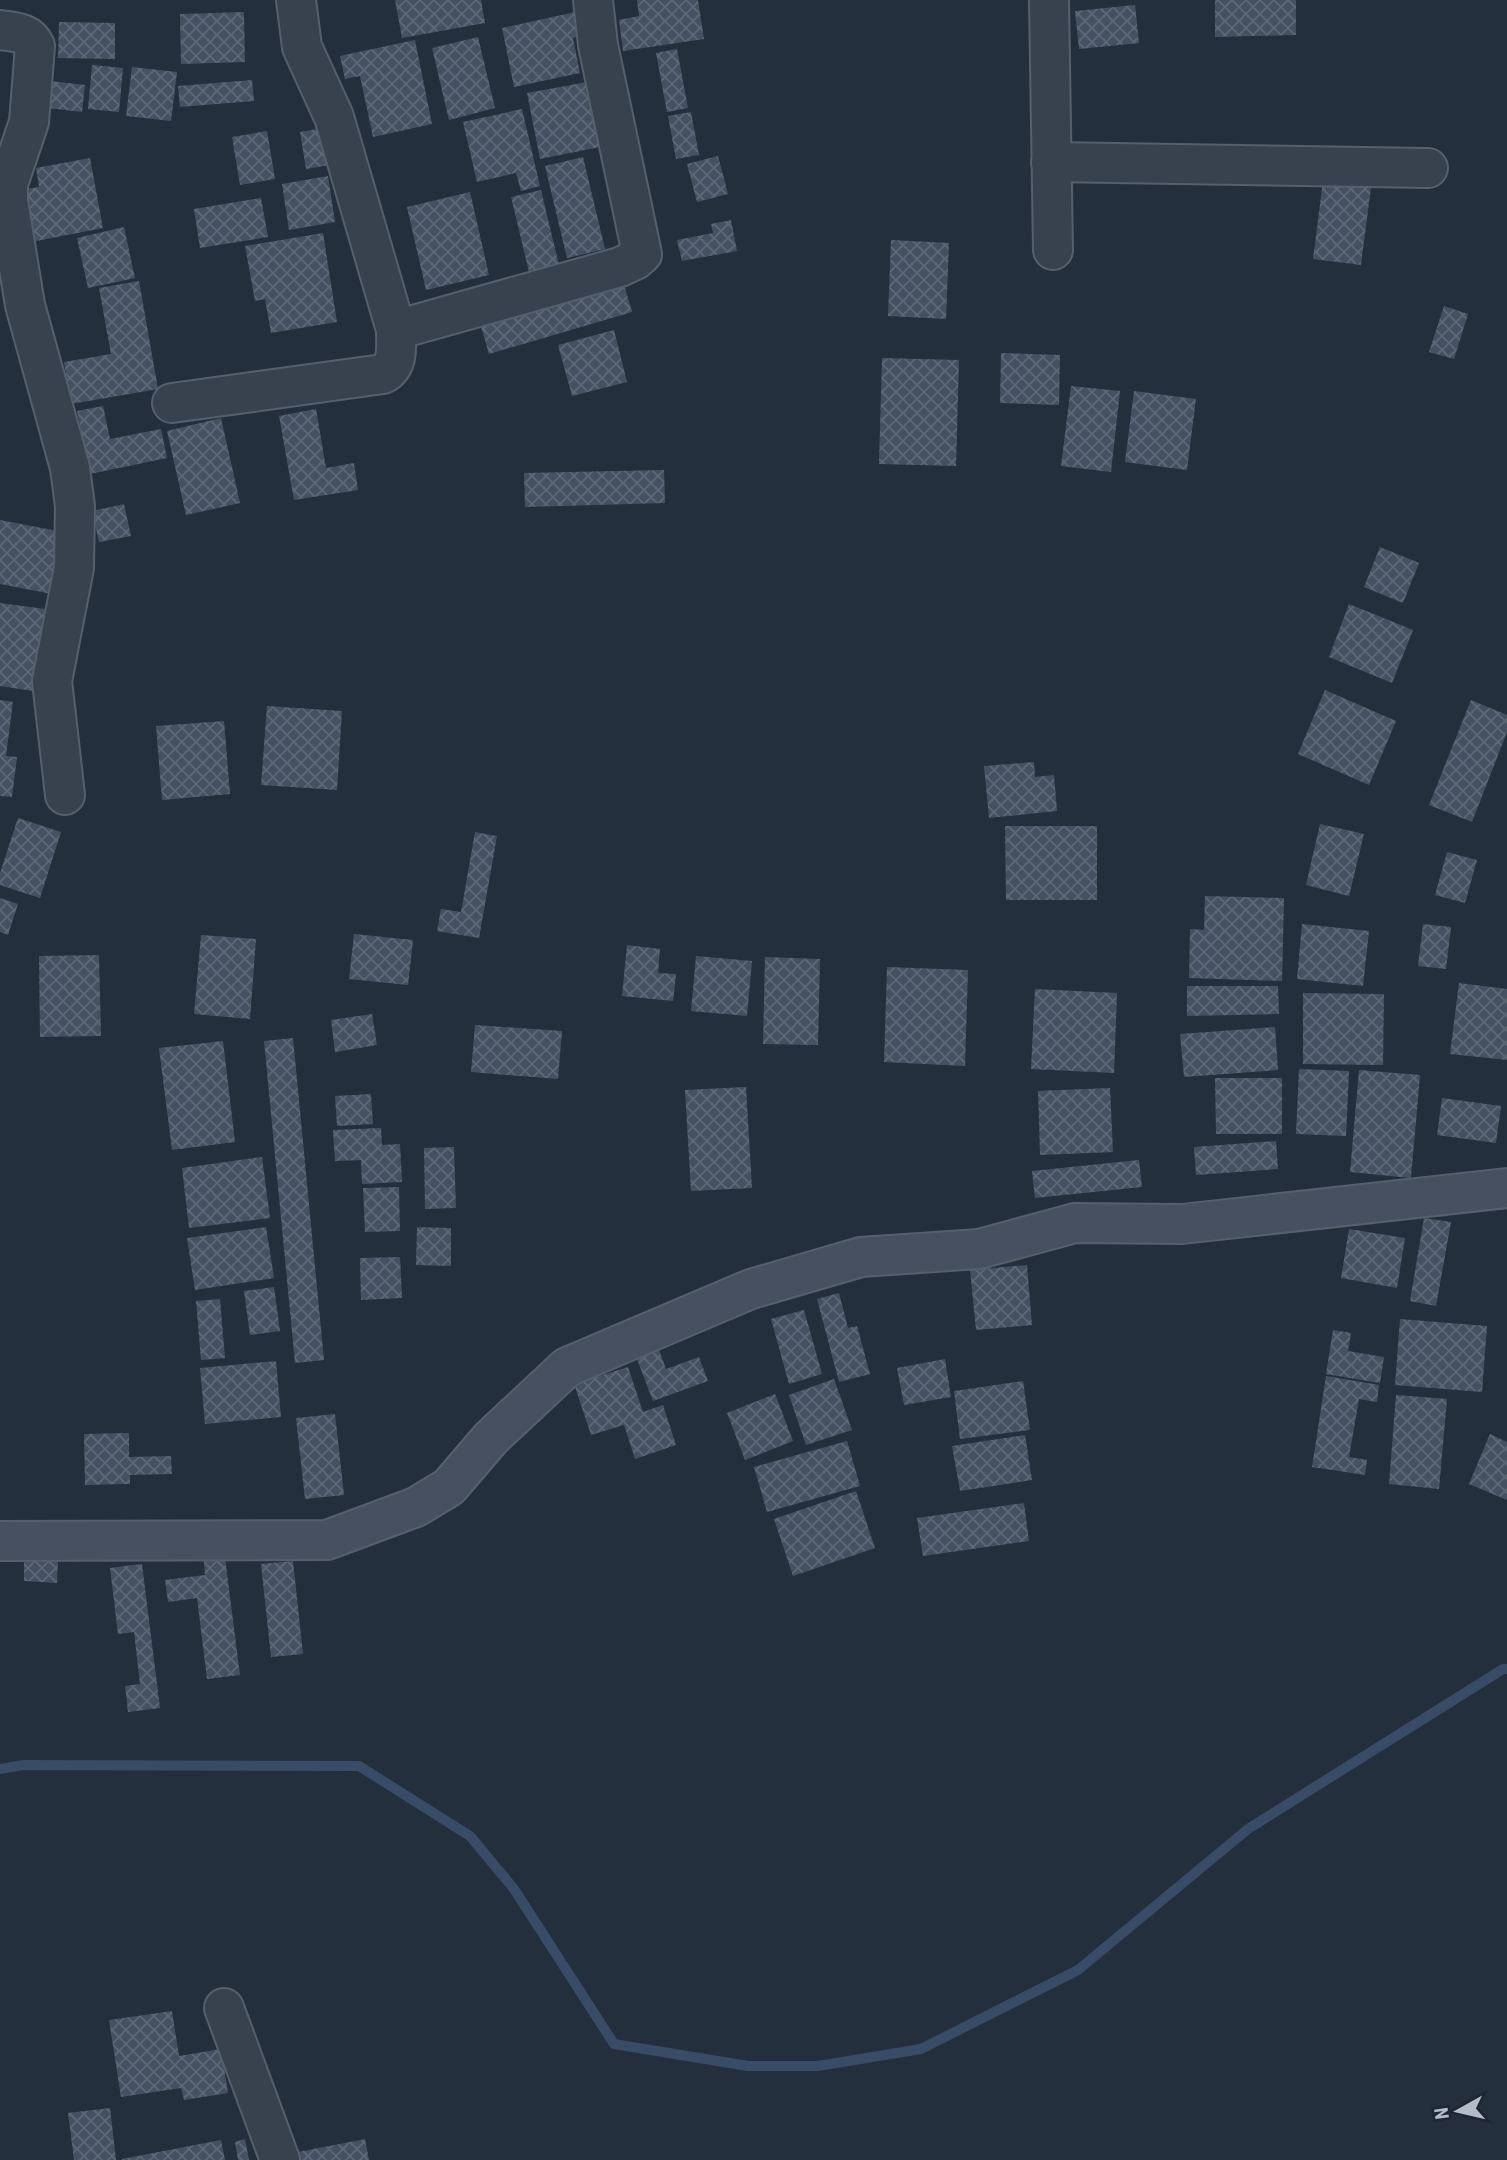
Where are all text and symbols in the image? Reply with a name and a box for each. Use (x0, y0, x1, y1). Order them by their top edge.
north arrow (1423, 2076, 1493, 2146)
text: N (1429, 2106, 1454, 2121)

